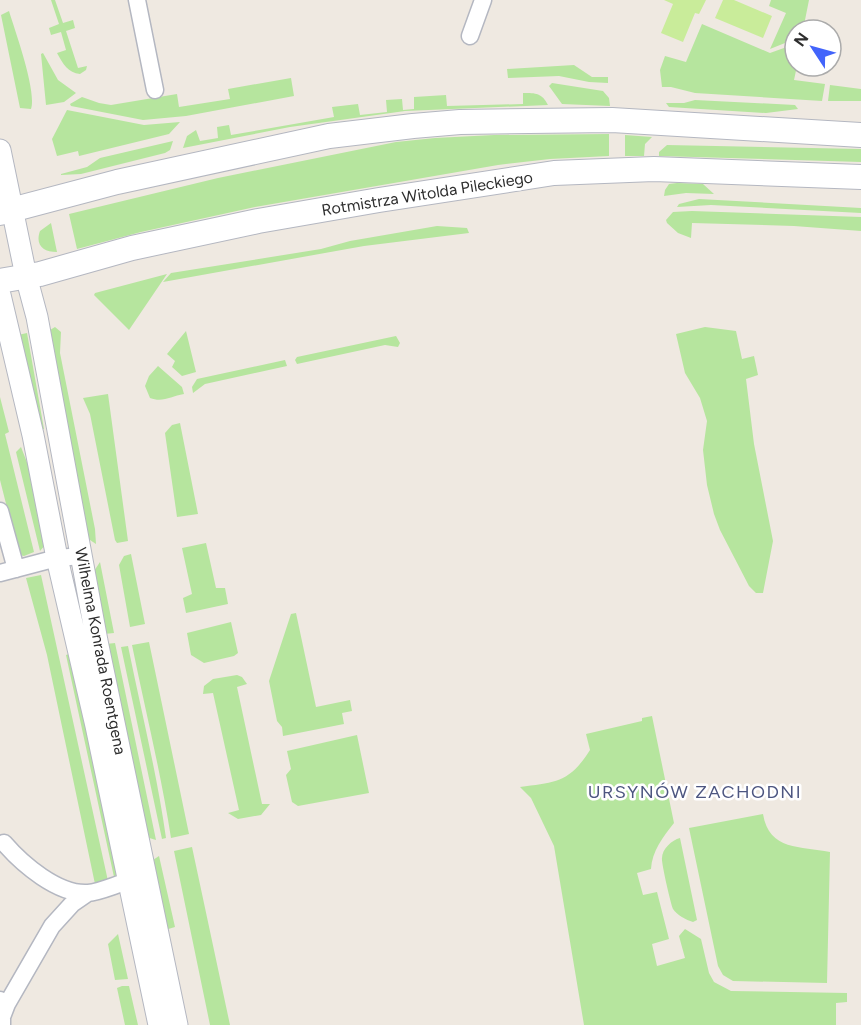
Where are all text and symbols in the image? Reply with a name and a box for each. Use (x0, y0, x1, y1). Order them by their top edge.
north arrow (783, 18, 843, 78)
text: N (790, 29, 813, 50)
street label: Rotmistrza Witolda Pileckiego (320, 167, 534, 220)
street label: Wilhelma Konrada Roentgena (71, 546, 130, 756)
district label: URSYNÓW ZACHODNI (588, 781, 802, 803)

